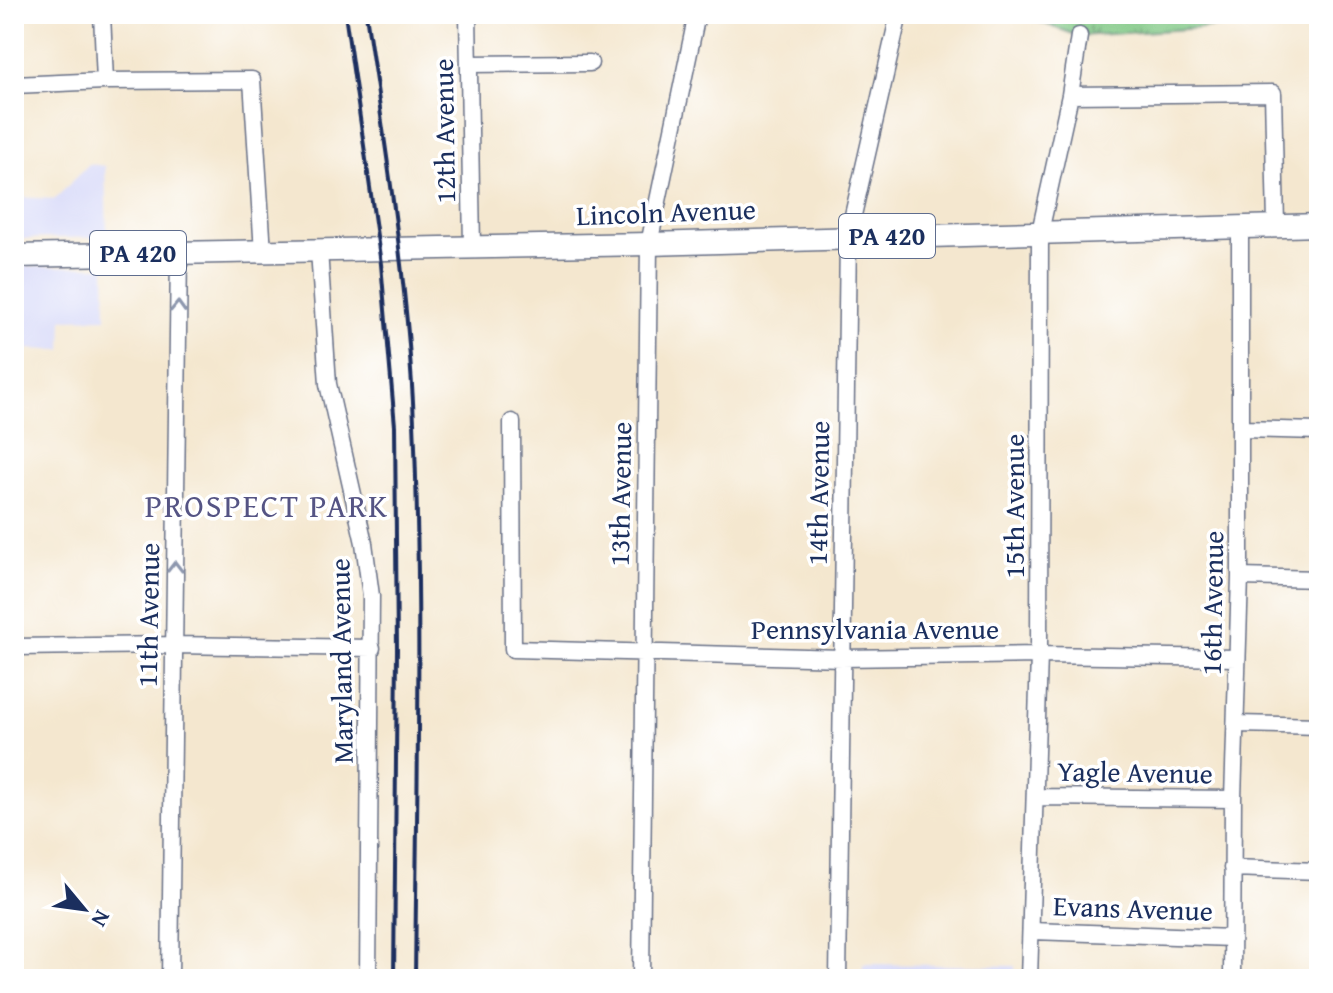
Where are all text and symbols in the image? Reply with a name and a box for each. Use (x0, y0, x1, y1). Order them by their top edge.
street label: 12th Avenue (422, 58, 465, 204)
street label: Lincoln Avenue (575, 188, 757, 235)
road number: PA 420 (839, 214, 935, 258)
road number: PA 420 (90, 231, 186, 275)
one-way arrow (169, 300, 186, 313)
street label: 14th Avenue (796, 420, 839, 566)
street label: 13th Avenue (598, 421, 641, 567)
street label: 15th Avenue (993, 434, 1034, 578)
district label: PROSPECT PARK (145, 482, 389, 529)
street label: 16th Avenue (1190, 530, 1233, 676)
street label: 11th Avenue (126, 542, 169, 688)
street label: Maryland Avenue (318, 558, 363, 764)
one-way arrow (166, 560, 184, 573)
street label: Pennsylvania Avenue (751, 608, 999, 649)
street label: Yagle Avenue (1057, 750, 1213, 793)
north arrow (44, 869, 124, 949)
street label: Evans Avenue (1052, 884, 1214, 931)
text: N (84, 905, 119, 933)

